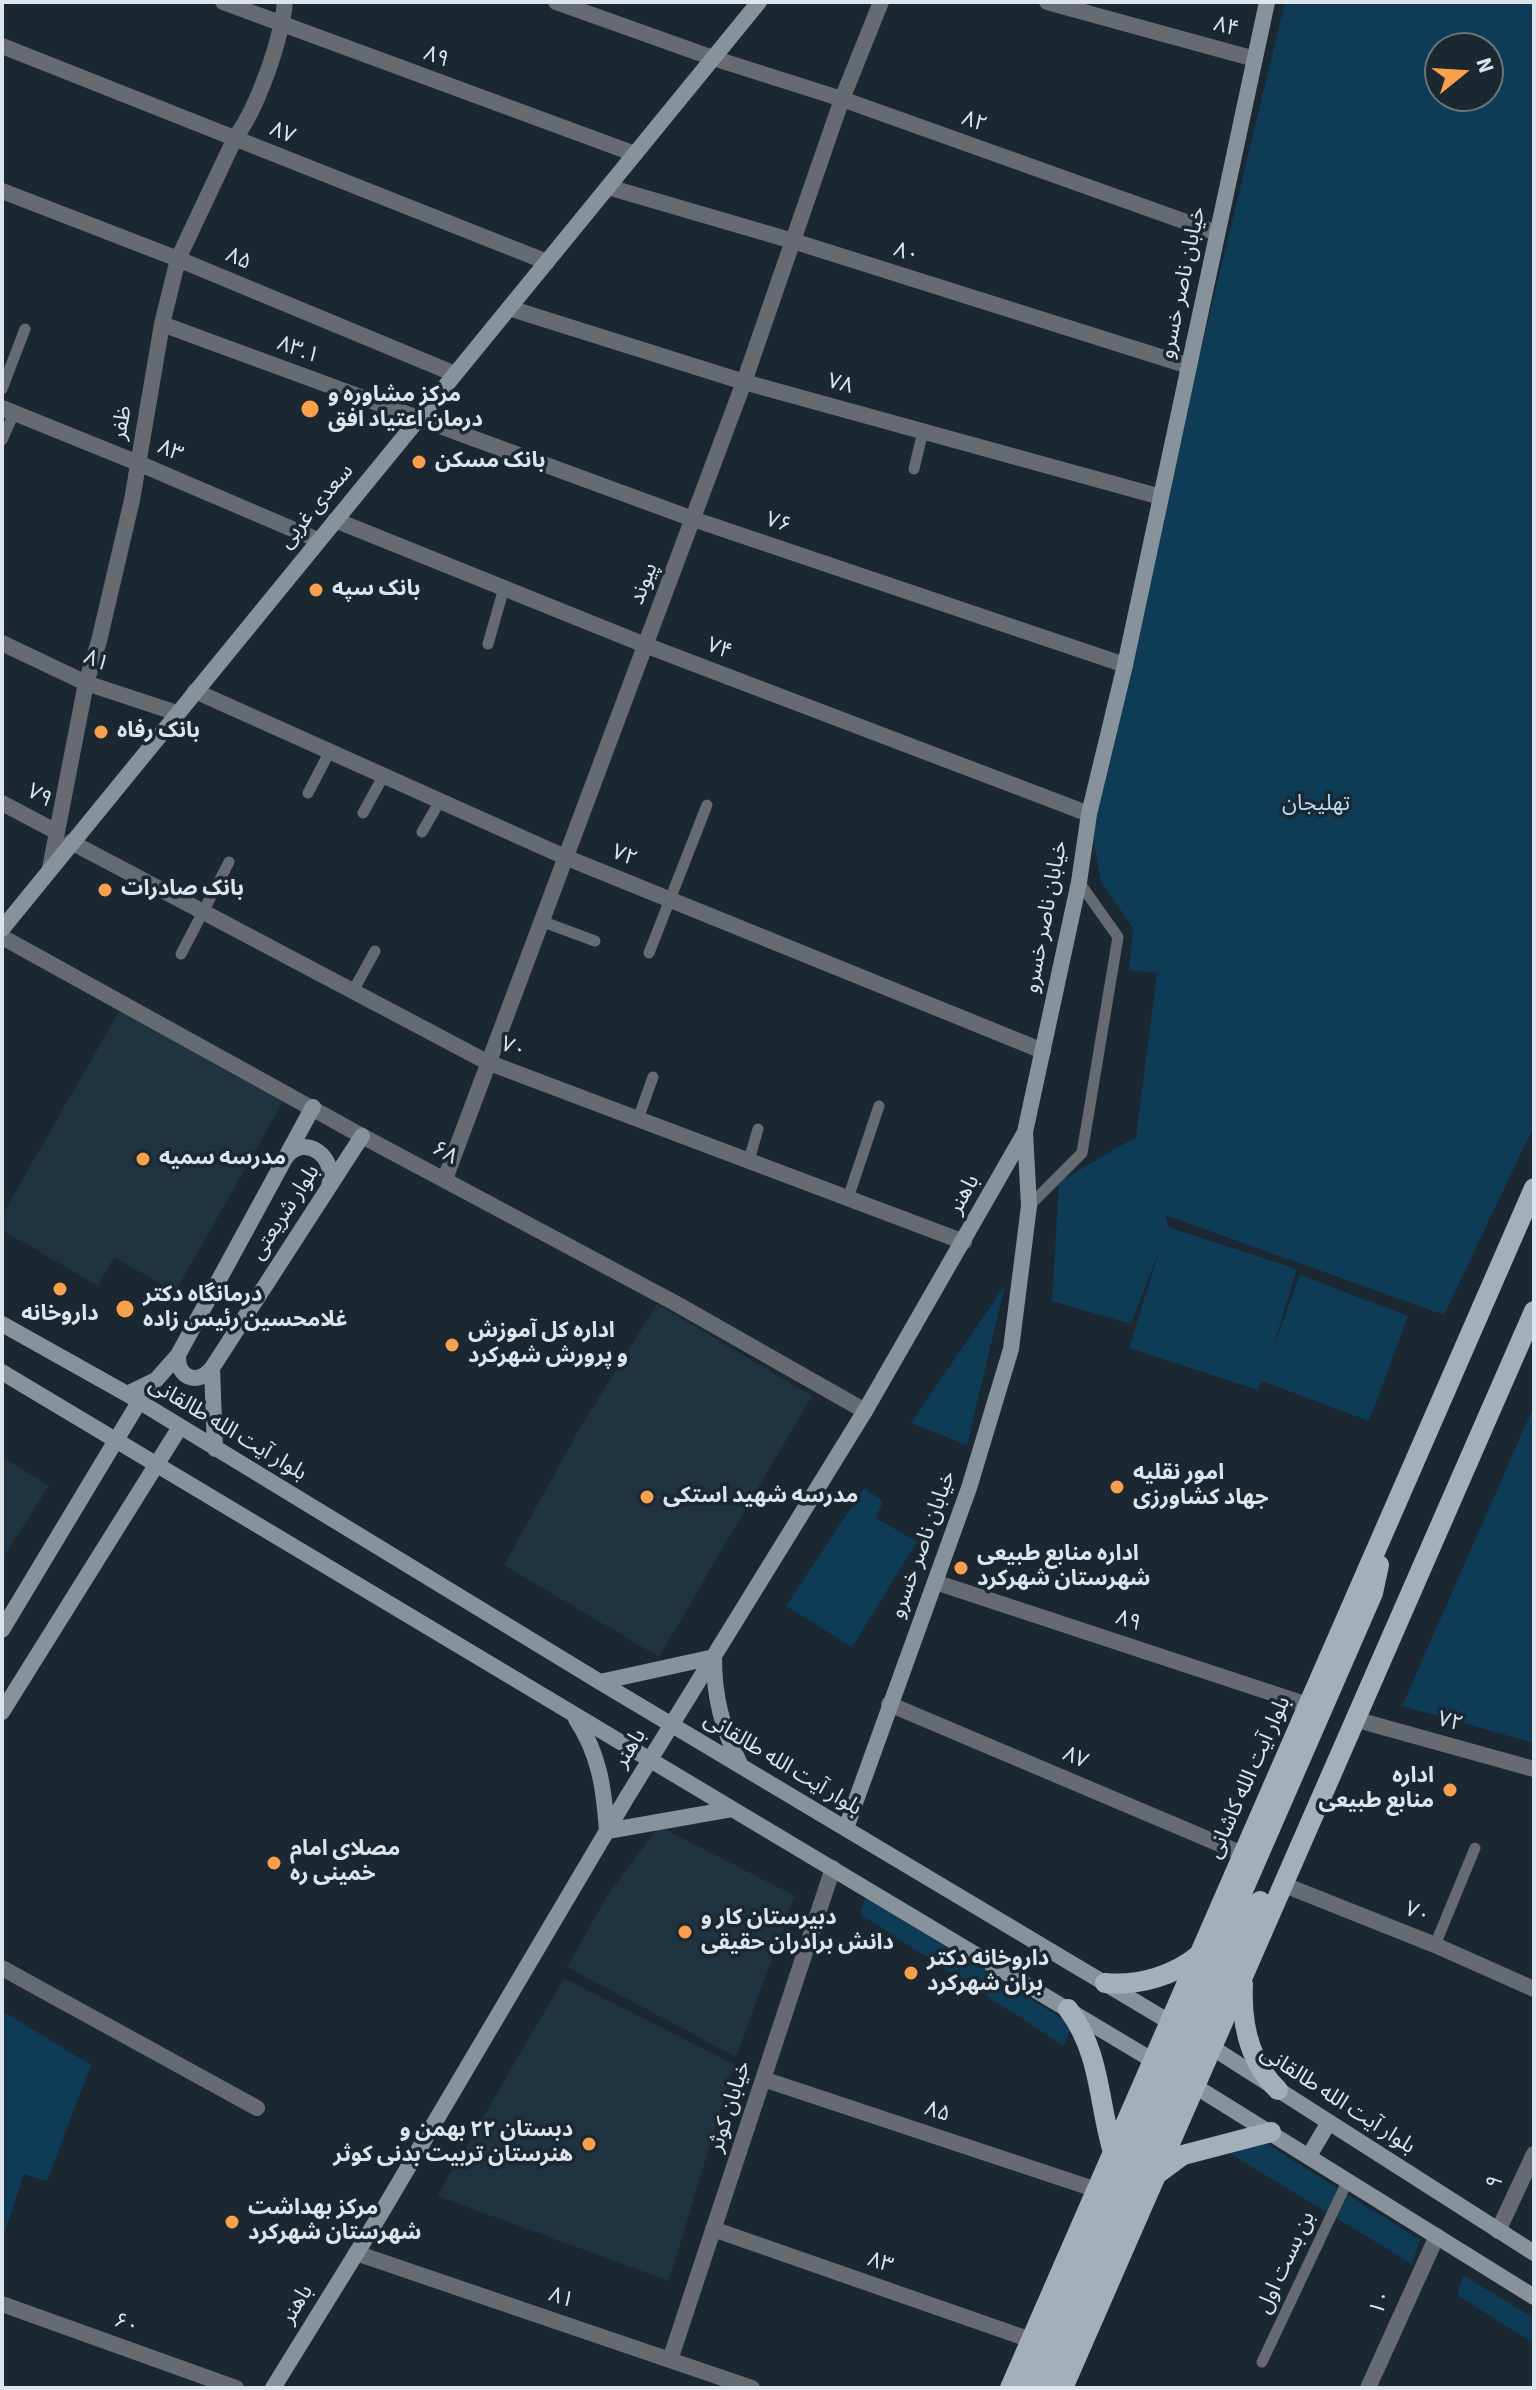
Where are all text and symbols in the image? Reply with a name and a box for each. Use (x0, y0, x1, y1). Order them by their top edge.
street label: ۸۴ (1210, 12, 1242, 44)
north arrow (1424, 32, 1504, 112)
street label: ۸۹ (420, 41, 452, 75)
text: N (1467, 53, 1502, 77)
street label: ۸۲ (958, 106, 990, 140)
street label: ۸۷ (265, 117, 299, 151)
street label: خیابان ناصر خسرو (1155, 205, 1213, 361)
street label: ۸۰ (890, 238, 922, 270)
street label: ۸۵ (221, 243, 255, 277)
street label: ۸۳.۱ (273, 331, 323, 371)
street label: ۷۸ (824, 369, 856, 401)
place label: مرکز مشاوره و درمان اعتیاد افق (328, 383, 483, 434)
marker: مرکز مشاوره و درمان اعتیاد افق (299, 398, 321, 420)
street label: ظفر (107, 404, 139, 442)
street label: ۸۳ (153, 435, 187, 469)
place label: بانک مسکن (435, 449, 545, 475)
marker: بانک مسکن (410, 453, 428, 471)
street label: سعدی غربی (274, 459, 360, 555)
street label: ۷۶ (762, 507, 794, 541)
street label: پیوند (625, 559, 665, 609)
place label: بانک سپه (332, 577, 420, 603)
marker: بانک سپه (307, 581, 325, 599)
street label: ۷۴ (703, 633, 735, 667)
street label: ۸۱ (79, 645, 113, 679)
place label: بانک رفاه (117, 719, 200, 745)
marker: بانک رفاه (92, 723, 110, 741)
street label: ۷۹ (22, 779, 56, 815)
park label: تهلیجان (1282, 792, 1350, 818)
street label: خیابان ناصر خسرو (1019, 838, 1075, 996)
street label: ۷۲ (607, 840, 641, 874)
place label: بانک صادرات (121, 877, 244, 903)
marker: بانک صادرات (96, 881, 114, 899)
street label: ۷۰ (497, 1032, 529, 1066)
street label: ۶۸ (427, 1136, 461, 1172)
place label: مدرسه سمیه (159, 1146, 286, 1172)
marker: مدرسه سمیه (134, 1150, 152, 1168)
street label: بلوار شریعتی (245, 1160, 327, 1266)
street label: باهنر (943, 1171, 987, 1219)
marker: داروخانه (51, 1280, 69, 1298)
place label: درمانگاه دکتر غلامحسین رئیس زاده (143, 1283, 348, 1334)
marker: درمانگاه دکتر غلامحسین رئیس زاده (114, 1298, 136, 1320)
place label: داروخانه (21, 1302, 99, 1328)
place label: اداره کل آموزش و پرورش شهرکرد (468, 1319, 628, 1370)
marker: اداره کل آموزش و پرورش شهرکرد (443, 1336, 461, 1354)
street label: بلوار آیت الله طالقانی (143, 1372, 311, 1488)
place label: امور نقلیه جهاد کشاورزی (1133, 1461, 1269, 1512)
street label: خیابان ناصر خسرو (885, 1468, 963, 1622)
marker: امور نقلیه جهاد کشاورزی (1108, 1478, 1126, 1496)
place label: مدرسه شهید استکی (663, 1484, 858, 1510)
marker: مدرسه شهید استکی (638, 1488, 656, 1506)
place label: اداره منابع طبیعی شهرستان شهرکرد (977, 1542, 1150, 1594)
marker: اداره منابع طبیعی شهرستان شهرکرد (952, 1559, 970, 1577)
street label: ۸۹ (1112, 1606, 1144, 1638)
street label: بلوار آیت الله کاشانی (1202, 1693, 1298, 1863)
street label: بلوار آیت الله طالقانی (698, 1707, 866, 1823)
street label: ۷۲ (1434, 1707, 1466, 1739)
street label: باهنر (609, 1725, 653, 1773)
street label: ۸۷ (1058, 1742, 1092, 1776)
place label: اداره منابع طبیعی (1318, 1764, 1434, 1816)
marker: اداره منابع طبیعی (1441, 1781, 1459, 1799)
place label: مصلای امام خمینی ره (290, 1837, 400, 1888)
marker: مصلای امام خمینی ره (265, 1854, 283, 1872)
street label: ۷۰ (1400, 1897, 1434, 1931)
place label: دبیرستان کار و دانش برادران حقیقی (701, 1906, 894, 1958)
marker: دبیرستان کار و دانش برادران حقیقی (676, 1923, 694, 1941)
place label: داروخانه دکتر بران شهرکرد (927, 1947, 1049, 1998)
marker: داروخانه دکتر بران شهرکرد (902, 1964, 920, 1982)
street label: بلوار آیت الله طالقانی (1254, 2041, 1420, 2161)
street label: خیابان کوثر (704, 2058, 758, 2156)
street label: ۸۵ (921, 2097, 953, 2129)
place label: دبستان ۲۲ بهمن و هنرستان تربیت بدنی کوثر (333, 2118, 573, 2170)
marker: دبستان ۲۲ بهمن و هنرستان تربیت بدنی کوثر (580, 2135, 598, 2153)
street label: ۹ (1481, 2172, 1511, 2194)
place label: مرکز بهداشت شهرستان شهرکرد (248, 2196, 421, 2248)
street label: بن بست اول (1252, 2208, 1322, 2318)
marker: مرکز بهداشت شهرستان شهرکرد (223, 2213, 241, 2231)
street label: ۸۳ (864, 2247, 896, 2281)
street label: باهنر (276, 2281, 320, 2329)
street label: ۸۱ (545, 2282, 577, 2316)
street label: ۱۰ (1365, 2286, 1399, 2320)
street label: ۶۰ (110, 2308, 142, 2342)

